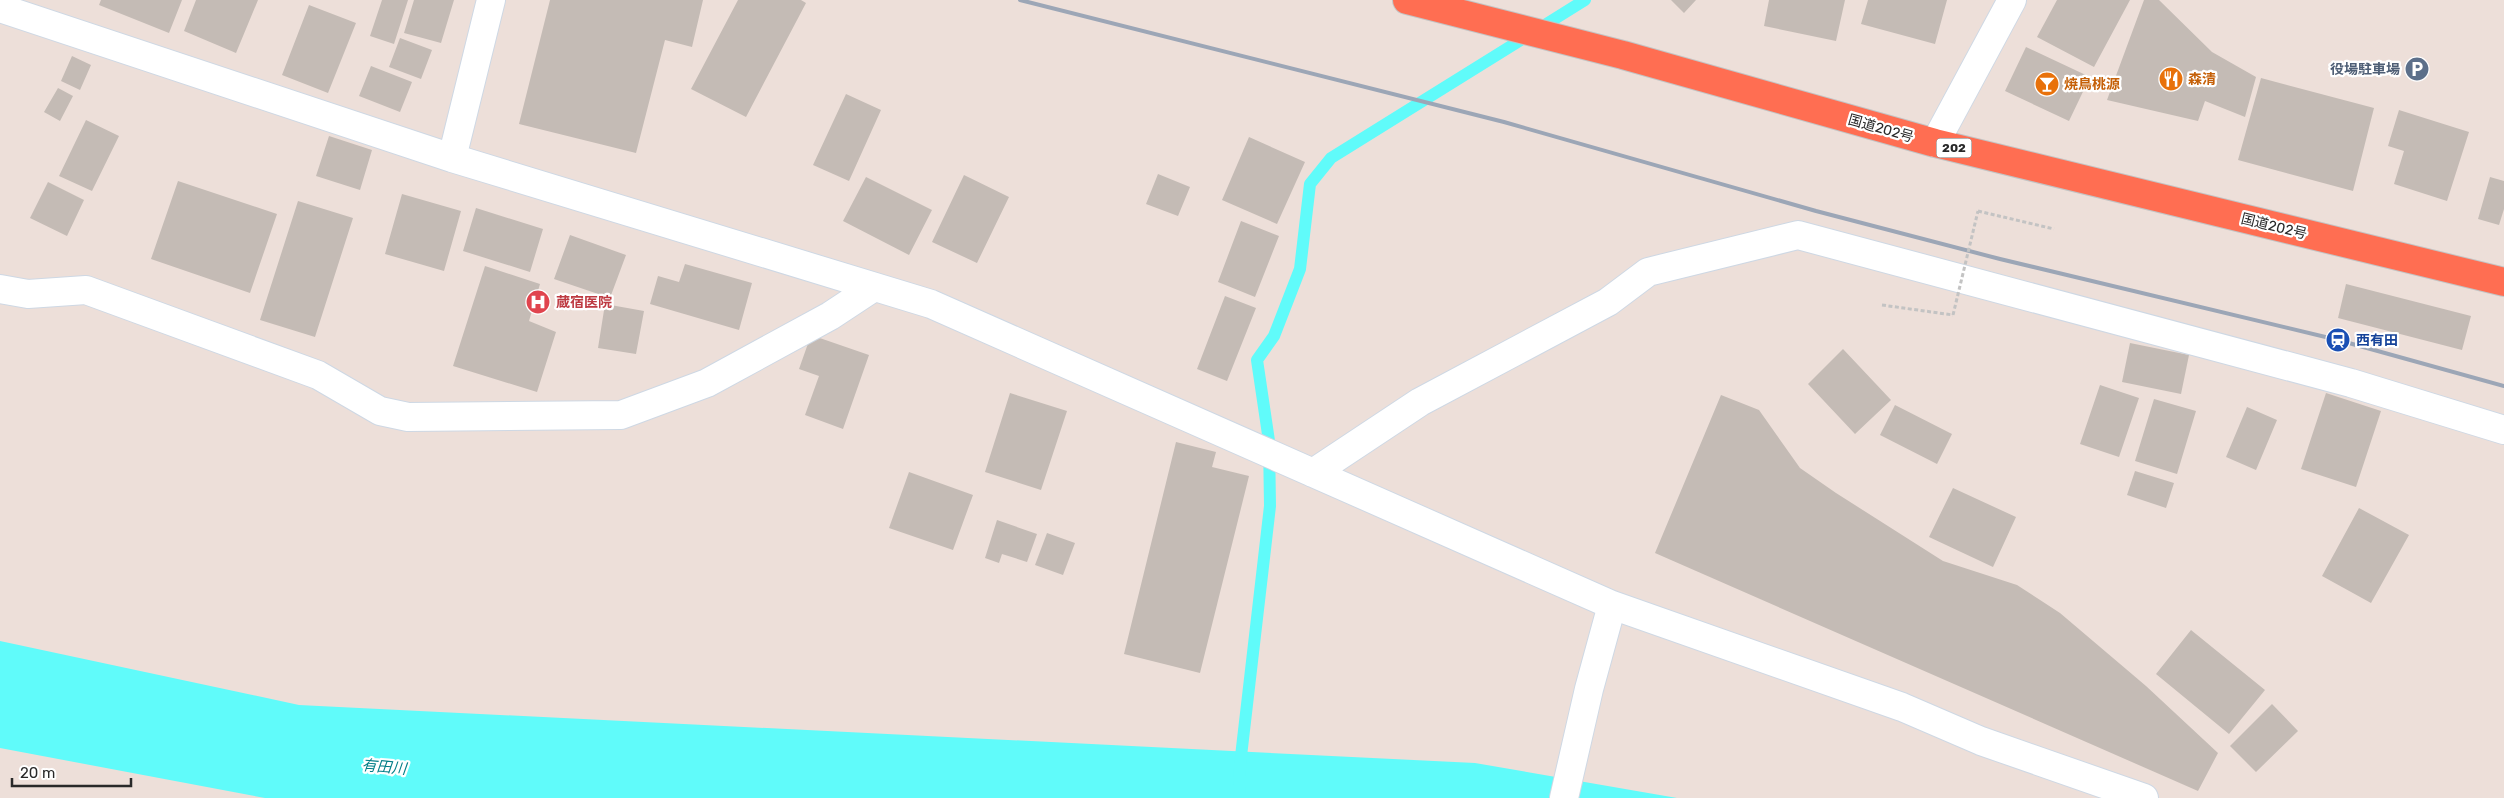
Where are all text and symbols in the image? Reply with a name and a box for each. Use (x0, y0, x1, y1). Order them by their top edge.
parking icon: 役場駐車場 (2404, 56, 2430, 82)
place label: 役場駐車場 (2330, 61, 2400, 78)
restaurant icon: 森清 (2158, 66, 2184, 92)
bar icon: 焼鳥桃源 (2034, 71, 2060, 97)
place label: 森清 (2188, 71, 2216, 88)
place label: 焼鳥桃源 (2064, 76, 2120, 93)
street label: 国道202号 (1846, 111, 1916, 146)
road number: 202 (1936, 138, 1972, 158)
street label: 国道202号 (2239, 210, 2309, 243)
hospital icon: 蔵宿医院 (525, 289, 551, 315)
place label: 蔵宿医院 (556, 294, 612, 311)
station icon: 西有田 (2325, 327, 2351, 353)
place label: 西有田 (2356, 332, 2398, 349)
scale bar (12, 756, 131, 788)
water label: 有田川 (361, 756, 409, 778)
text: 20 m (20, 764, 55, 782)

